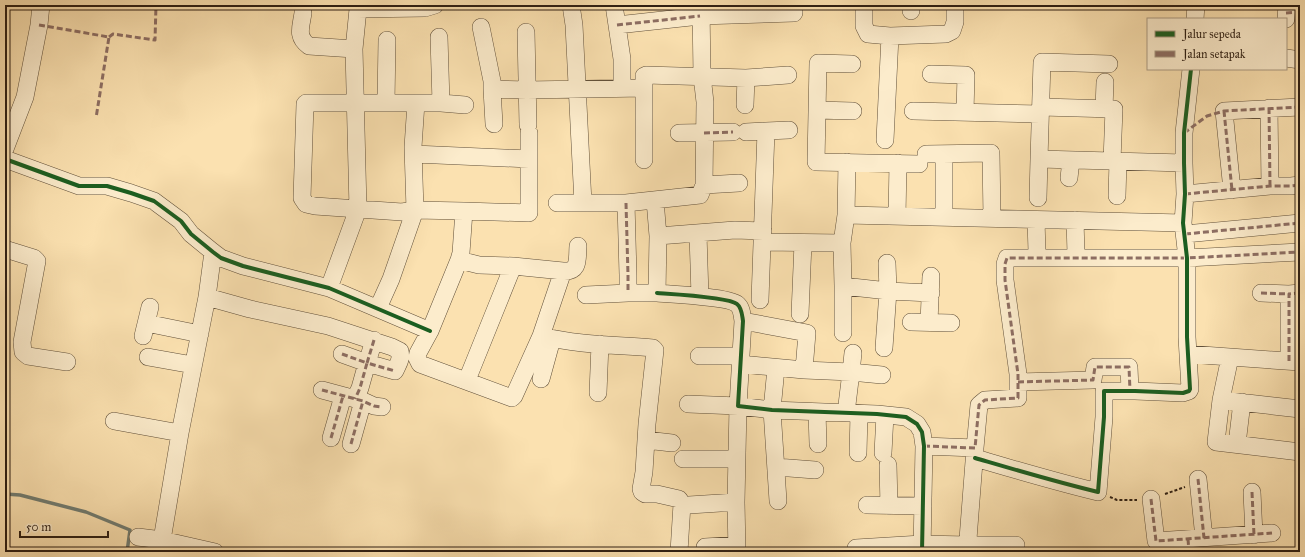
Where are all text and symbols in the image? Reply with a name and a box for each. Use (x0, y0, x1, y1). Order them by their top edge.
legend (1147, 18, 1287, 70)
text: Jalur sepeda (1181, 27, 1242, 42)
text: Jalan setapak (1181, 47, 1246, 62)
scale bar (20, 513, 108, 539)
text: 50 m (26, 520, 51, 534)

